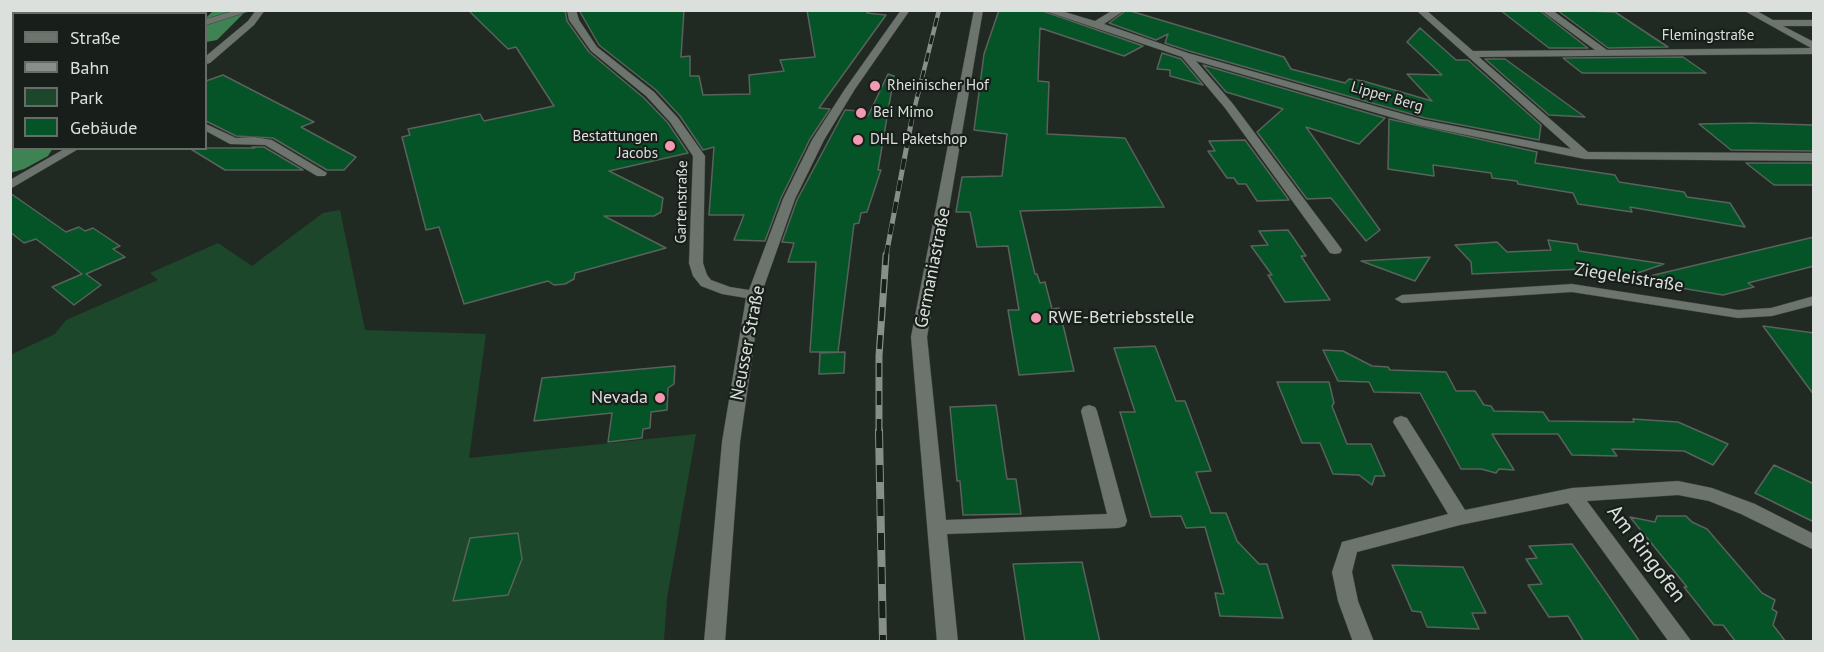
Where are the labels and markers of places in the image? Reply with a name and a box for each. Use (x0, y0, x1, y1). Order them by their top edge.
place label: Rheinischer Hof (887, 77, 989, 95)
marker: Rheinischer Hof (868, 79, 882, 93)
place label: Bei Mimo (873, 104, 934, 122)
marker: Bei Mimo (854, 106, 868, 120)
place label: Bestattungen Jacobs (572, 128, 658, 163)
place label: DHL Paketshop (870, 131, 967, 149)
marker: DHL Paketshop (851, 133, 865, 147)
marker: Bestattungen Jacobs (663, 139, 677, 153)
place label: RWE-Betriebsstelle (1048, 307, 1194, 329)
marker: RWE-Betriebsstelle (1029, 311, 1043, 325)
place label: Nevada (591, 387, 648, 409)
marker: Nevada (653, 391, 667, 405)

